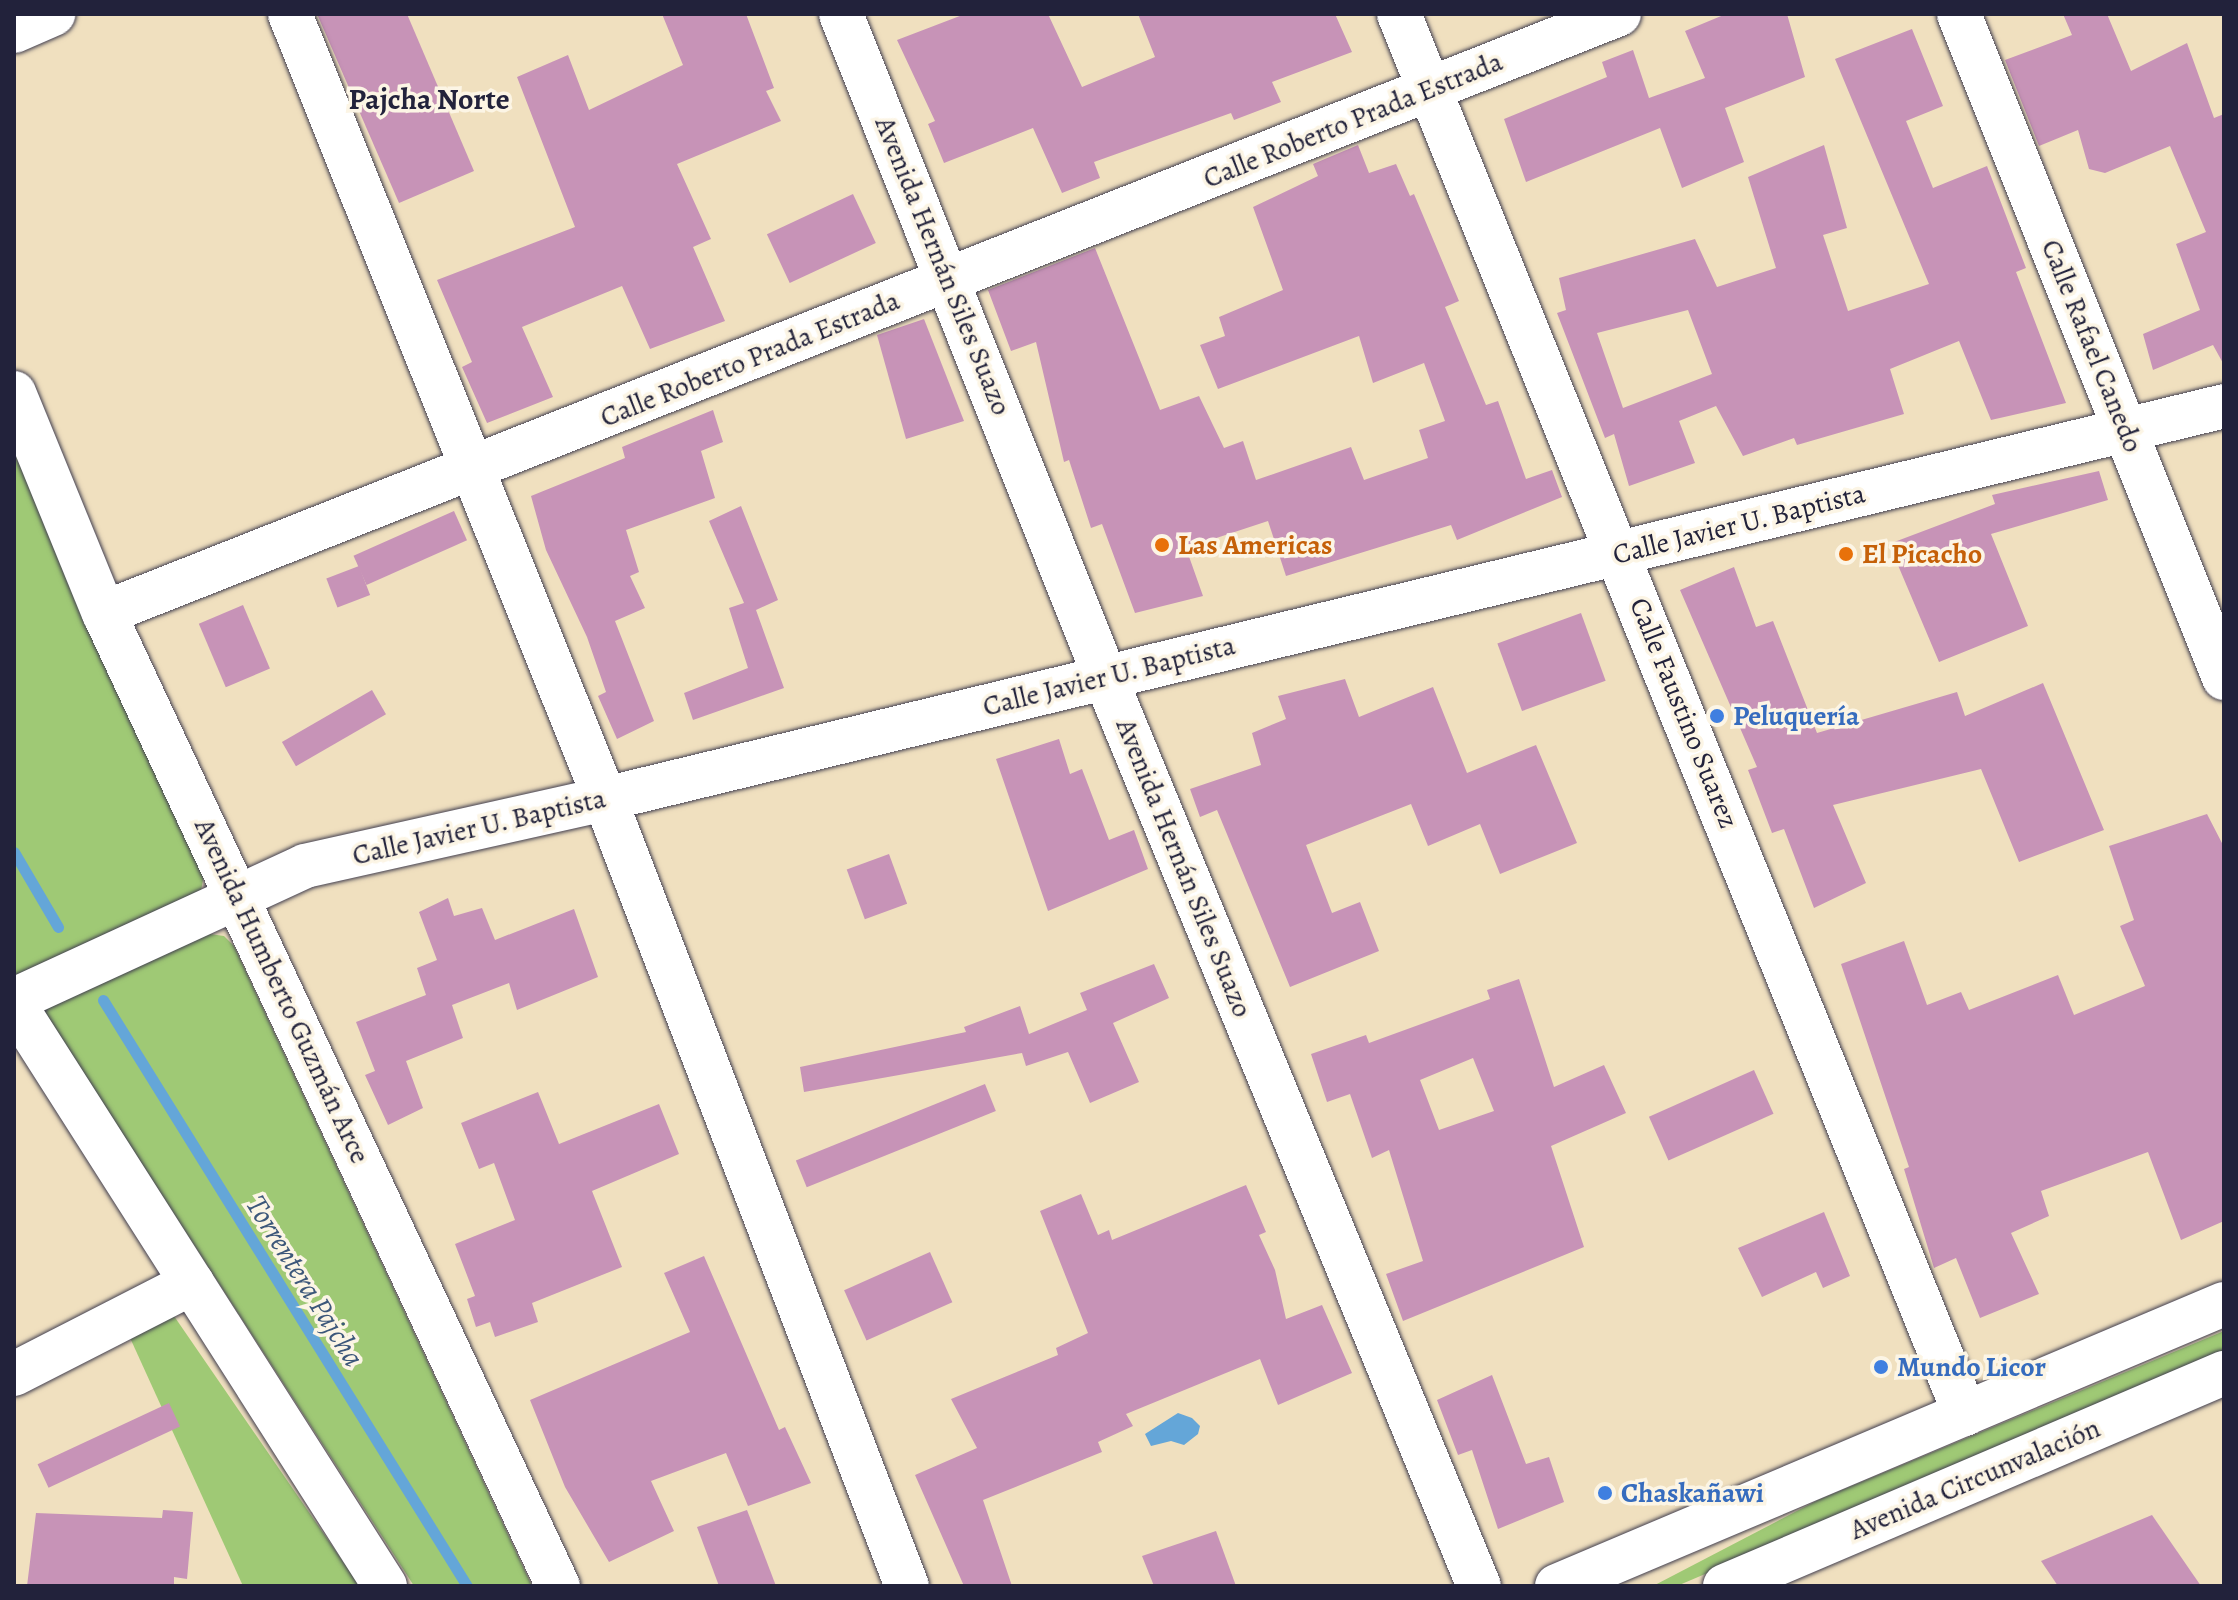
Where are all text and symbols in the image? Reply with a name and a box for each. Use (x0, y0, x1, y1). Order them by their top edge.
street label: Calle Roberto Prada Estrada (1199, 45, 1507, 195)
district label: Pajcha Norte (348, 81, 510, 117)
street label: Avenida Hernán Siles Suazo (868, 112, 1018, 420)
street label: Calle Rafael Canedo (2034, 235, 2150, 457)
street label: Calle Roberto Prada Estrada (596, 284, 904, 434)
street label: Calle Javier U. Baptista (1609, 476, 1869, 572)
place label: Las Americas (1178, 528, 1332, 562)
marker: Las Americas (1153, 536, 1171, 554)
place label: El Picacho (1862, 537, 1982, 571)
marker: El Picacho (1837, 545, 1855, 563)
street label: Calle Faustino Suarez (1622, 593, 1746, 833)
street label: Calle Javier U. Baptista (979, 628, 1239, 724)
place label: Peluquería (1733, 699, 1860, 733)
marker: Peluquería (1708, 707, 1726, 725)
street label: Avenida Hernán Siles Suazo (1109, 714, 1259, 1022)
street label: Calle Javier U. Baptista (349, 781, 609, 873)
street label: Avenida Humberto Guzmán Arce (187, 813, 377, 1169)
water label: Torrentera Pajcha (238, 1189, 372, 1373)
place label: Mundo Licor (1897, 1350, 2046, 1384)
marker: Mundo Licor (1872, 1358, 1890, 1376)
street label: Avenida Circunvalación (1845, 1411, 2105, 1547)
place label: Chaskañawi (1621, 1476, 1764, 1510)
marker: Chaskañawi (1596, 1484, 1614, 1502)

